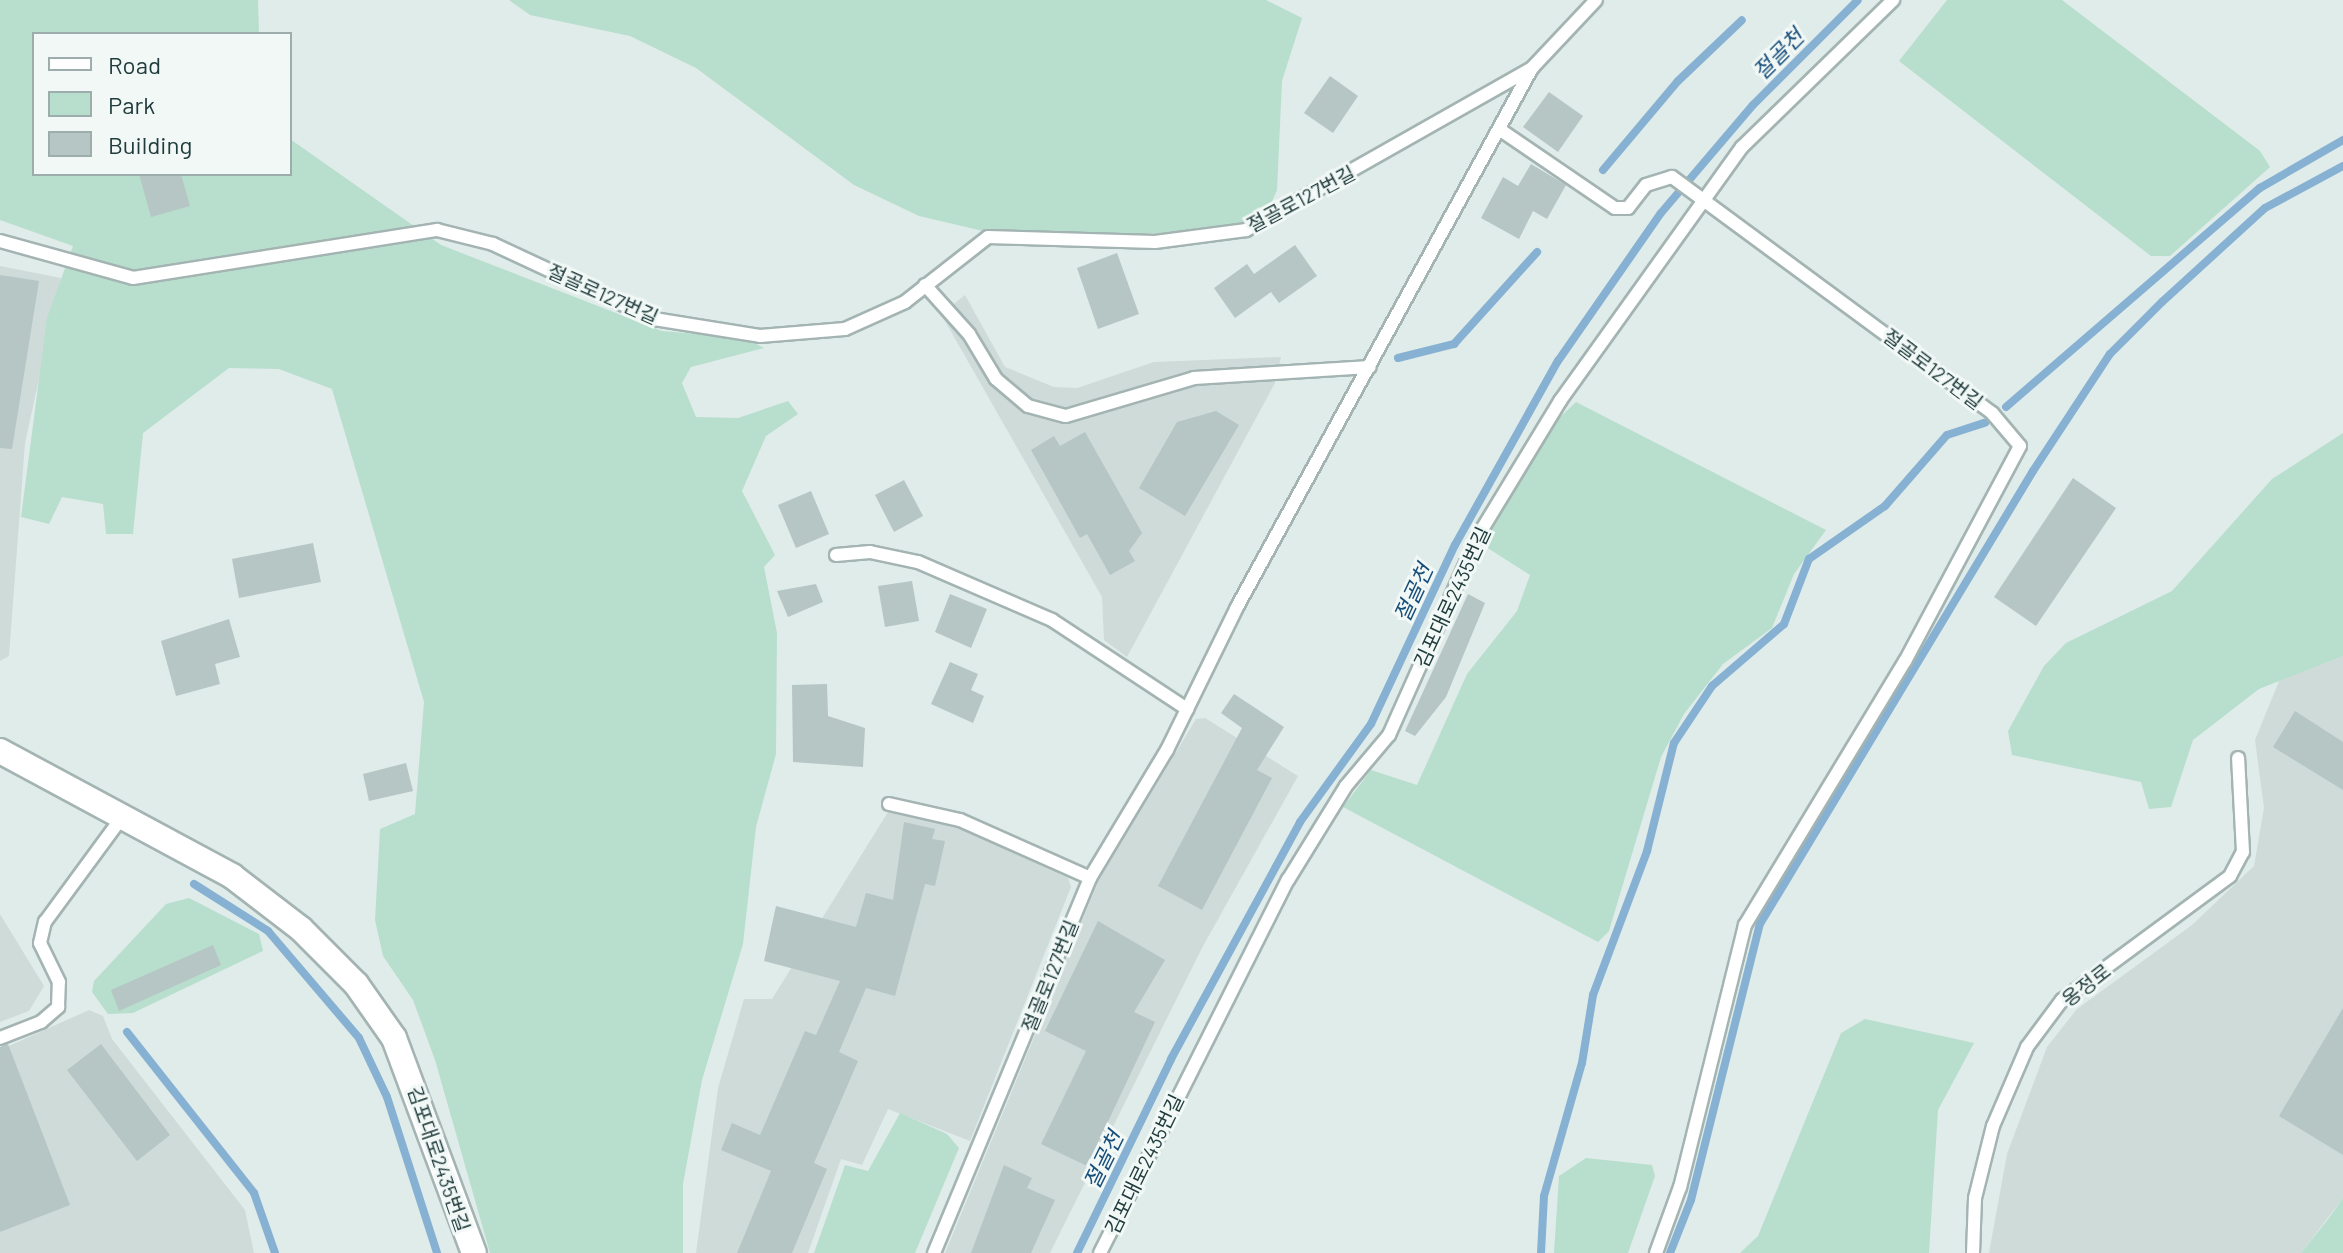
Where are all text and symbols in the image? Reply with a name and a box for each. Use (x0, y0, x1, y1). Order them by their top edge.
water label: 절골천 (1747, 23, 1809, 85)
legend (32, 32, 292, 176)
text: Road (108, 50, 161, 79)
text: Park (108, 90, 155, 119)
text: Building (108, 130, 192, 159)
street label: 절골로127번길 (1243, 160, 1359, 238)
street label: 절골로127번길 (544, 259, 662, 329)
street label: 절골로127번길 (1878, 324, 1988, 414)
street label: 김포대로2435번길 (1409, 523, 1495, 671)
water label: 절골천 (1388, 560, 1438, 626)
street label: 절골로127번길 (1017, 916, 1083, 1036)
street label: 옹정로 (2057, 959, 2115, 1011)
street label: 김포대로2435번길 (403, 1083, 475, 1235)
street label: 김포대로2435번길 (1100, 1090, 1188, 1238)
water label: 절골천 (1078, 1127, 1128, 1193)

